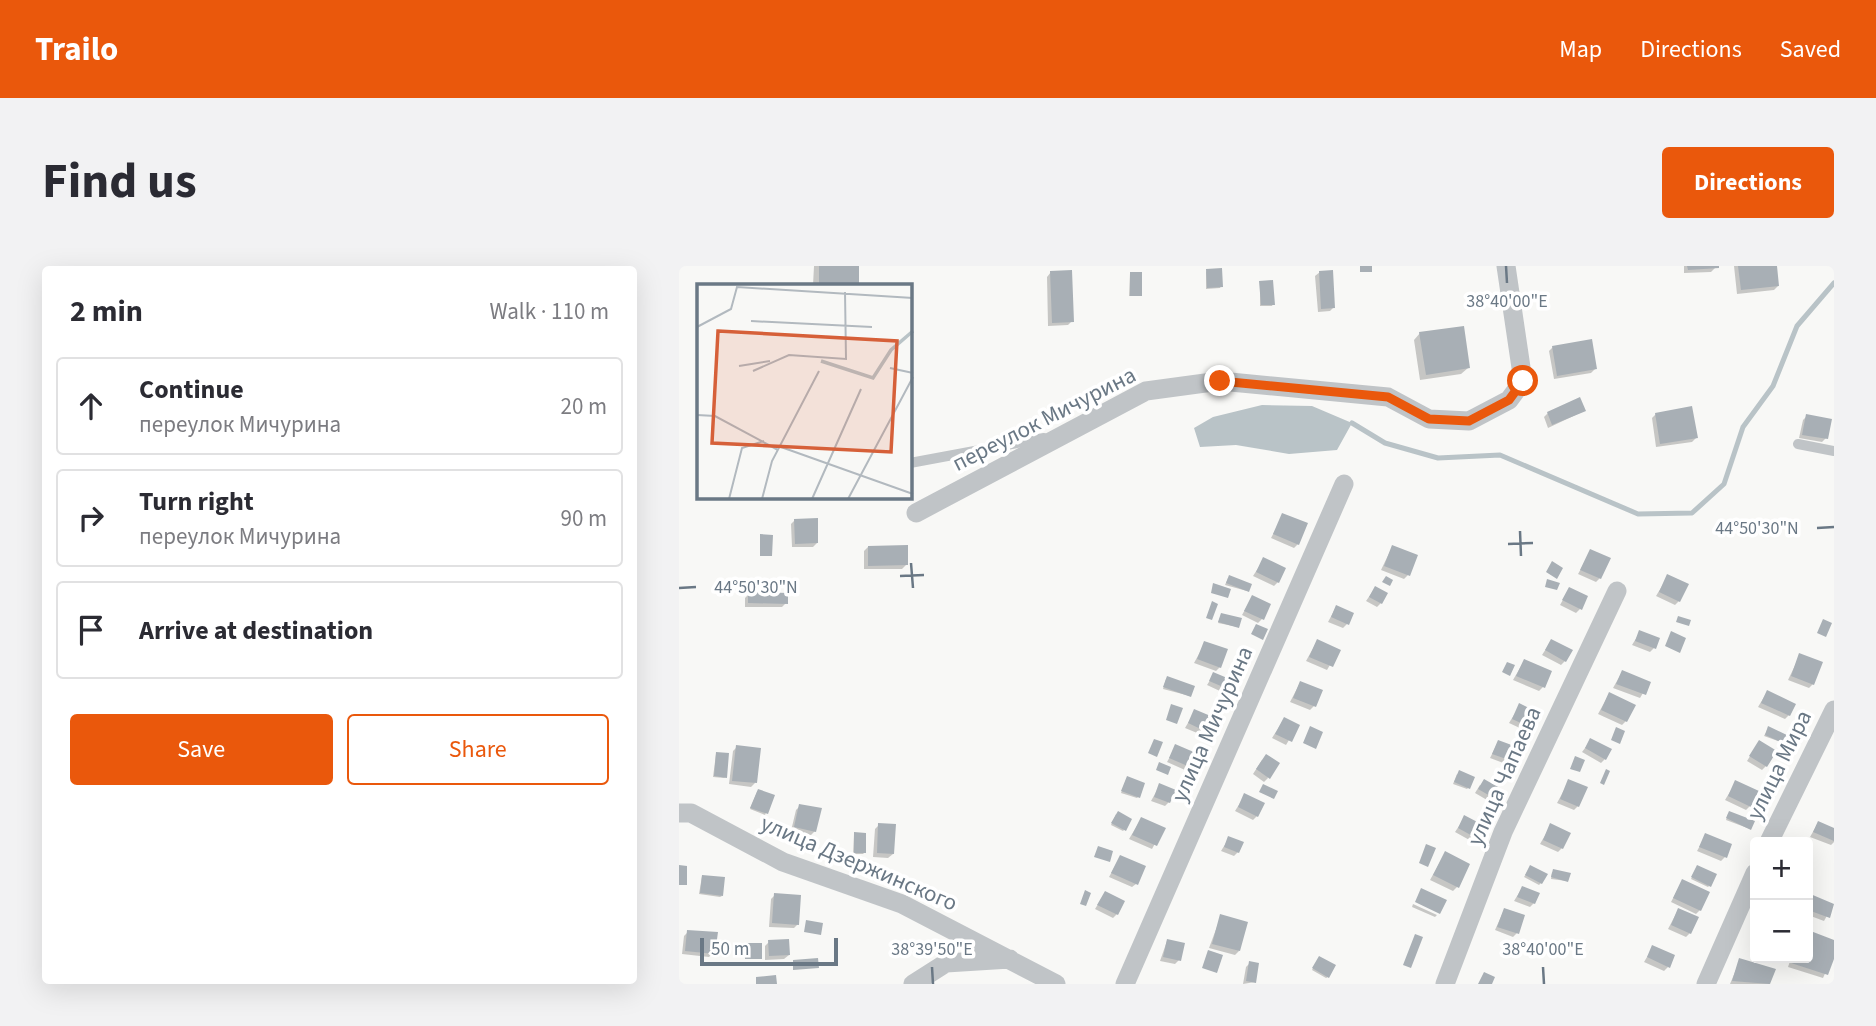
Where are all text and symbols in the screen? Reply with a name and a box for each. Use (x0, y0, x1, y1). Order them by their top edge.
text: Trailo (35, 26, 118, 73)
text: Map (1559, 32, 1602, 67)
text: Directions (1640, 32, 1742, 67)
text: Saved (1780, 32, 1841, 67)
text: Find us (42, 147, 197, 217)
button: Directions (1662, 147, 1834, 218)
inset map (697, 284, 912, 499)
text: 38°40'00"E (1466, 289, 1548, 314)
text: 2 min (70, 290, 143, 333)
text: Walk · 110 m (490, 295, 609, 328)
street label: переулок Мичурина (946, 358, 1142, 480)
route end (1204, 365, 1235, 396)
route start (1507, 365, 1538, 396)
text: Continue (139, 371, 244, 408)
icon: ahead (72, 387, 110, 425)
text: 20 m (560, 390, 607, 423)
text: переулок Мичурина (139, 408, 341, 441)
text: Turn right (139, 483, 254, 520)
icon: right (72, 499, 110, 537)
text: 90 m (560, 502, 607, 535)
text: 44°50'30"N (1715, 516, 1799, 541)
text: переулок Мичурина (139, 520, 341, 553)
text: 44°50'30"N (714, 575, 798, 600)
icon: arrive (72, 611, 110, 649)
text: Arrive at destination (139, 612, 373, 649)
street label: улица Мичурина (1163, 641, 1261, 807)
street label: улица Чапаева (1459, 701, 1549, 851)
street label: улица Мира (1738, 704, 1820, 826)
button: Save (70, 714, 333, 785)
button: Share (347, 714, 609, 785)
street label: улица Дзержинского (756, 807, 962, 919)
map controls (1750, 837, 1813, 963)
button: + (1750, 837, 1813, 900)
button: − (1750, 900, 1813, 963)
scale bar (700, 935, 838, 967)
text: 50 m (711, 936, 749, 963)
text: 38°39'50"E (891, 937, 973, 962)
text: 38°40'00"E (1502, 937, 1584, 962)

